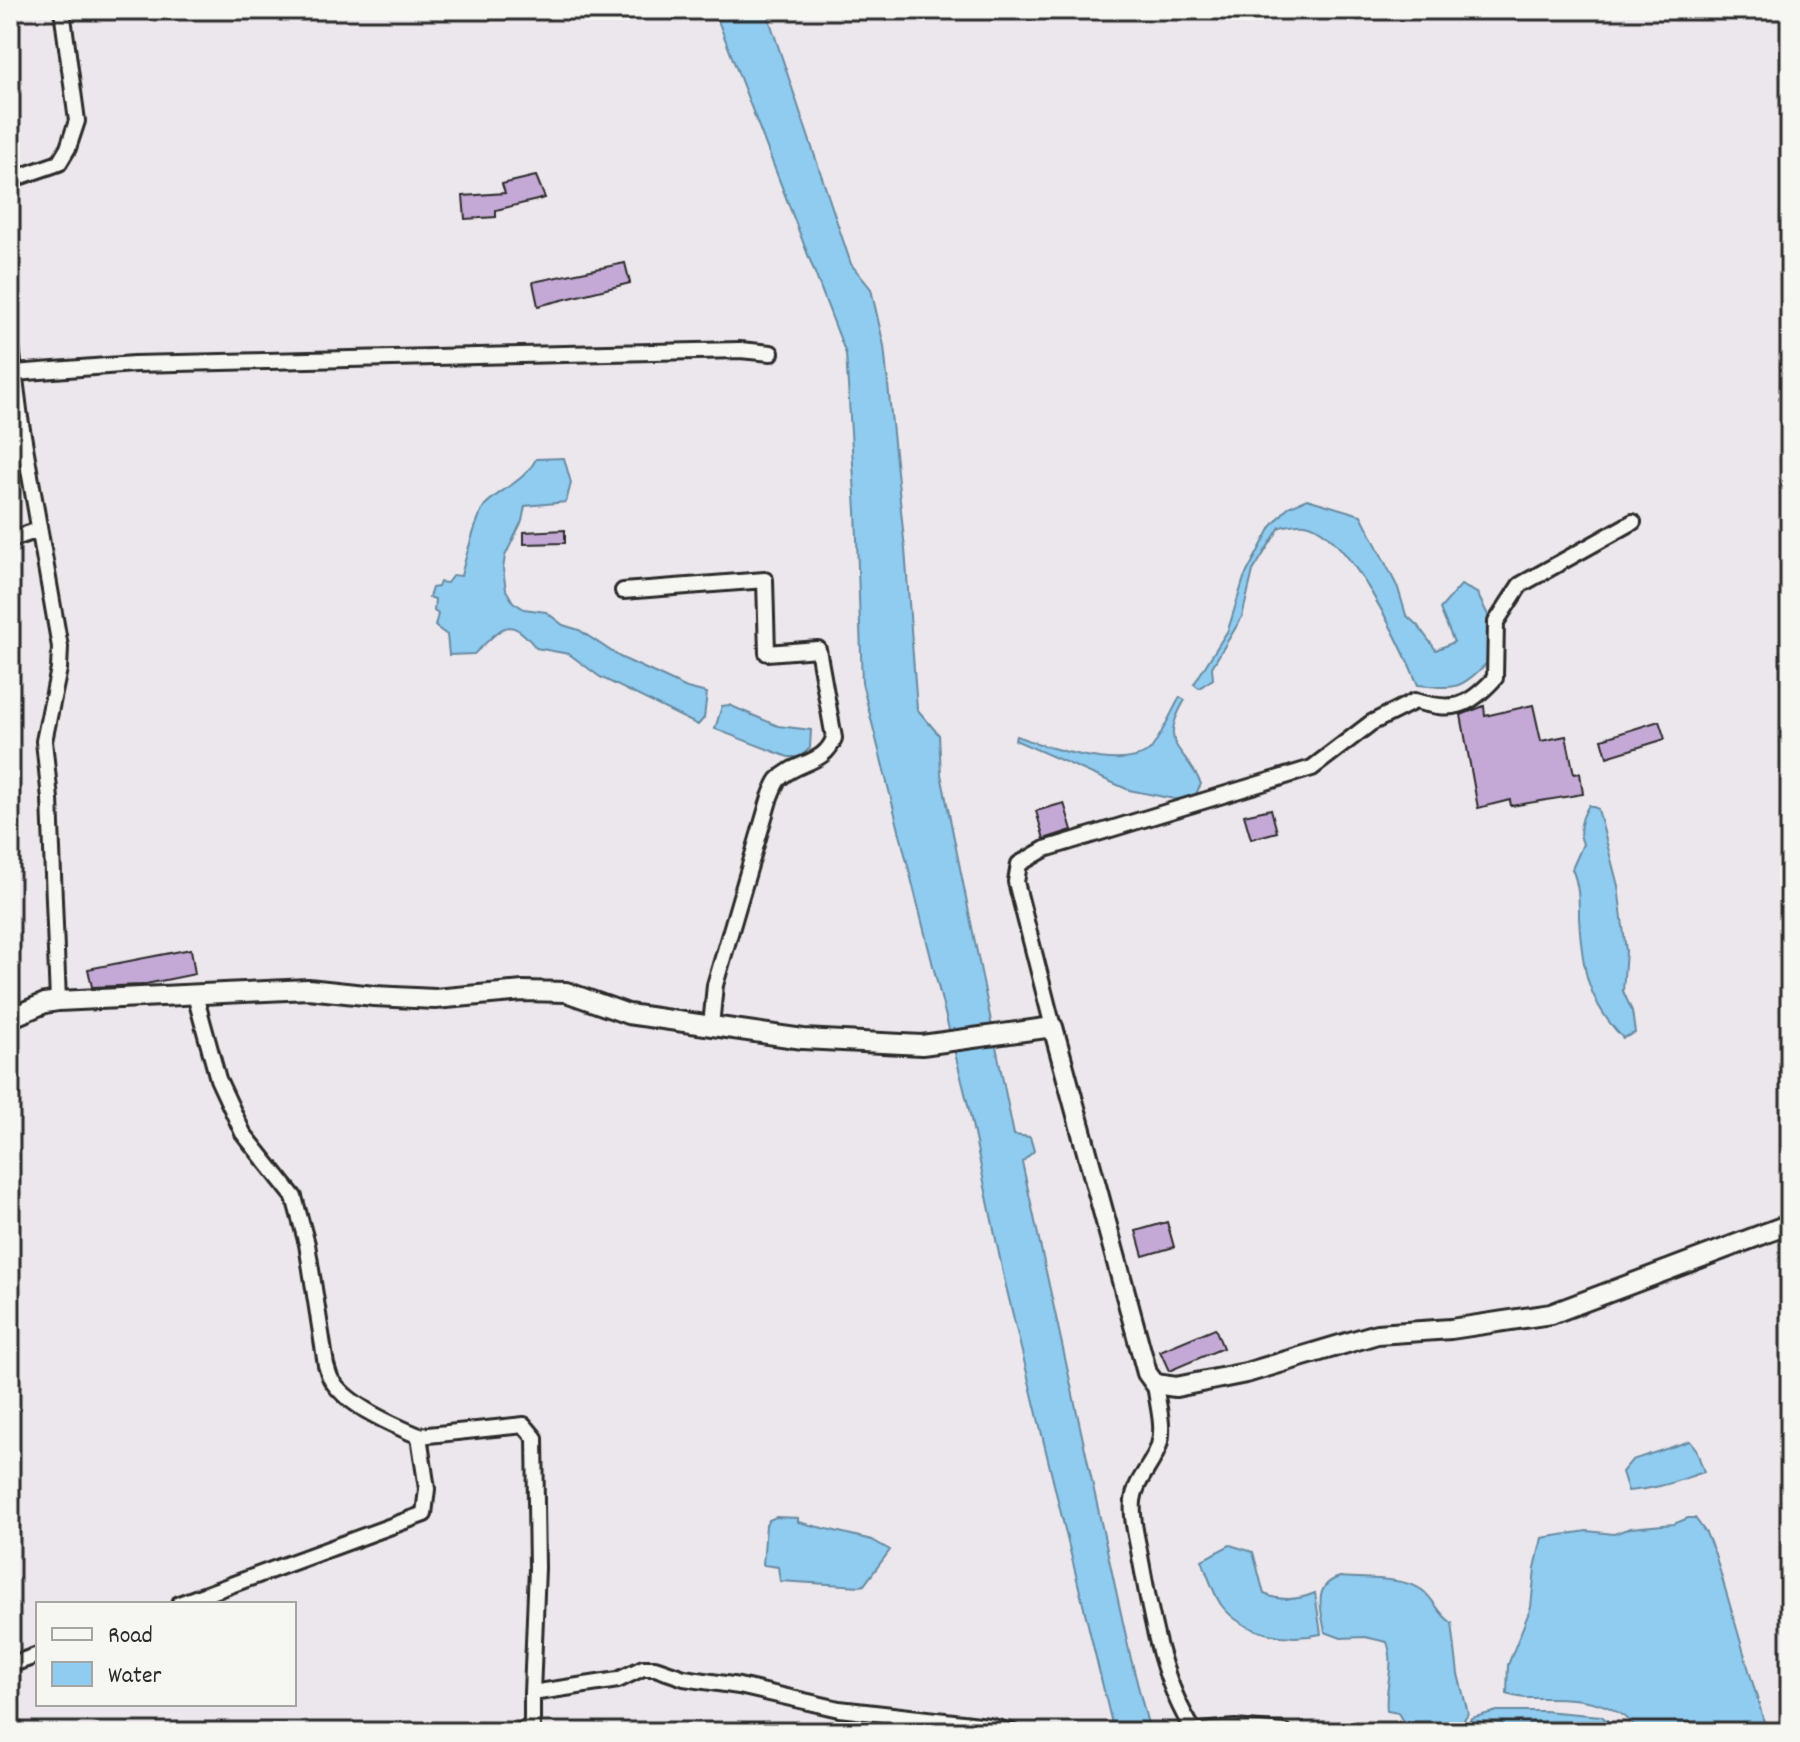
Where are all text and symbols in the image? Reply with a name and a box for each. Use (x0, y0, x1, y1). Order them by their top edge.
legend (36, 1602, 296, 1706)
text: Road (108, 1620, 153, 1654)
text: Water (108, 1660, 161, 1694)

